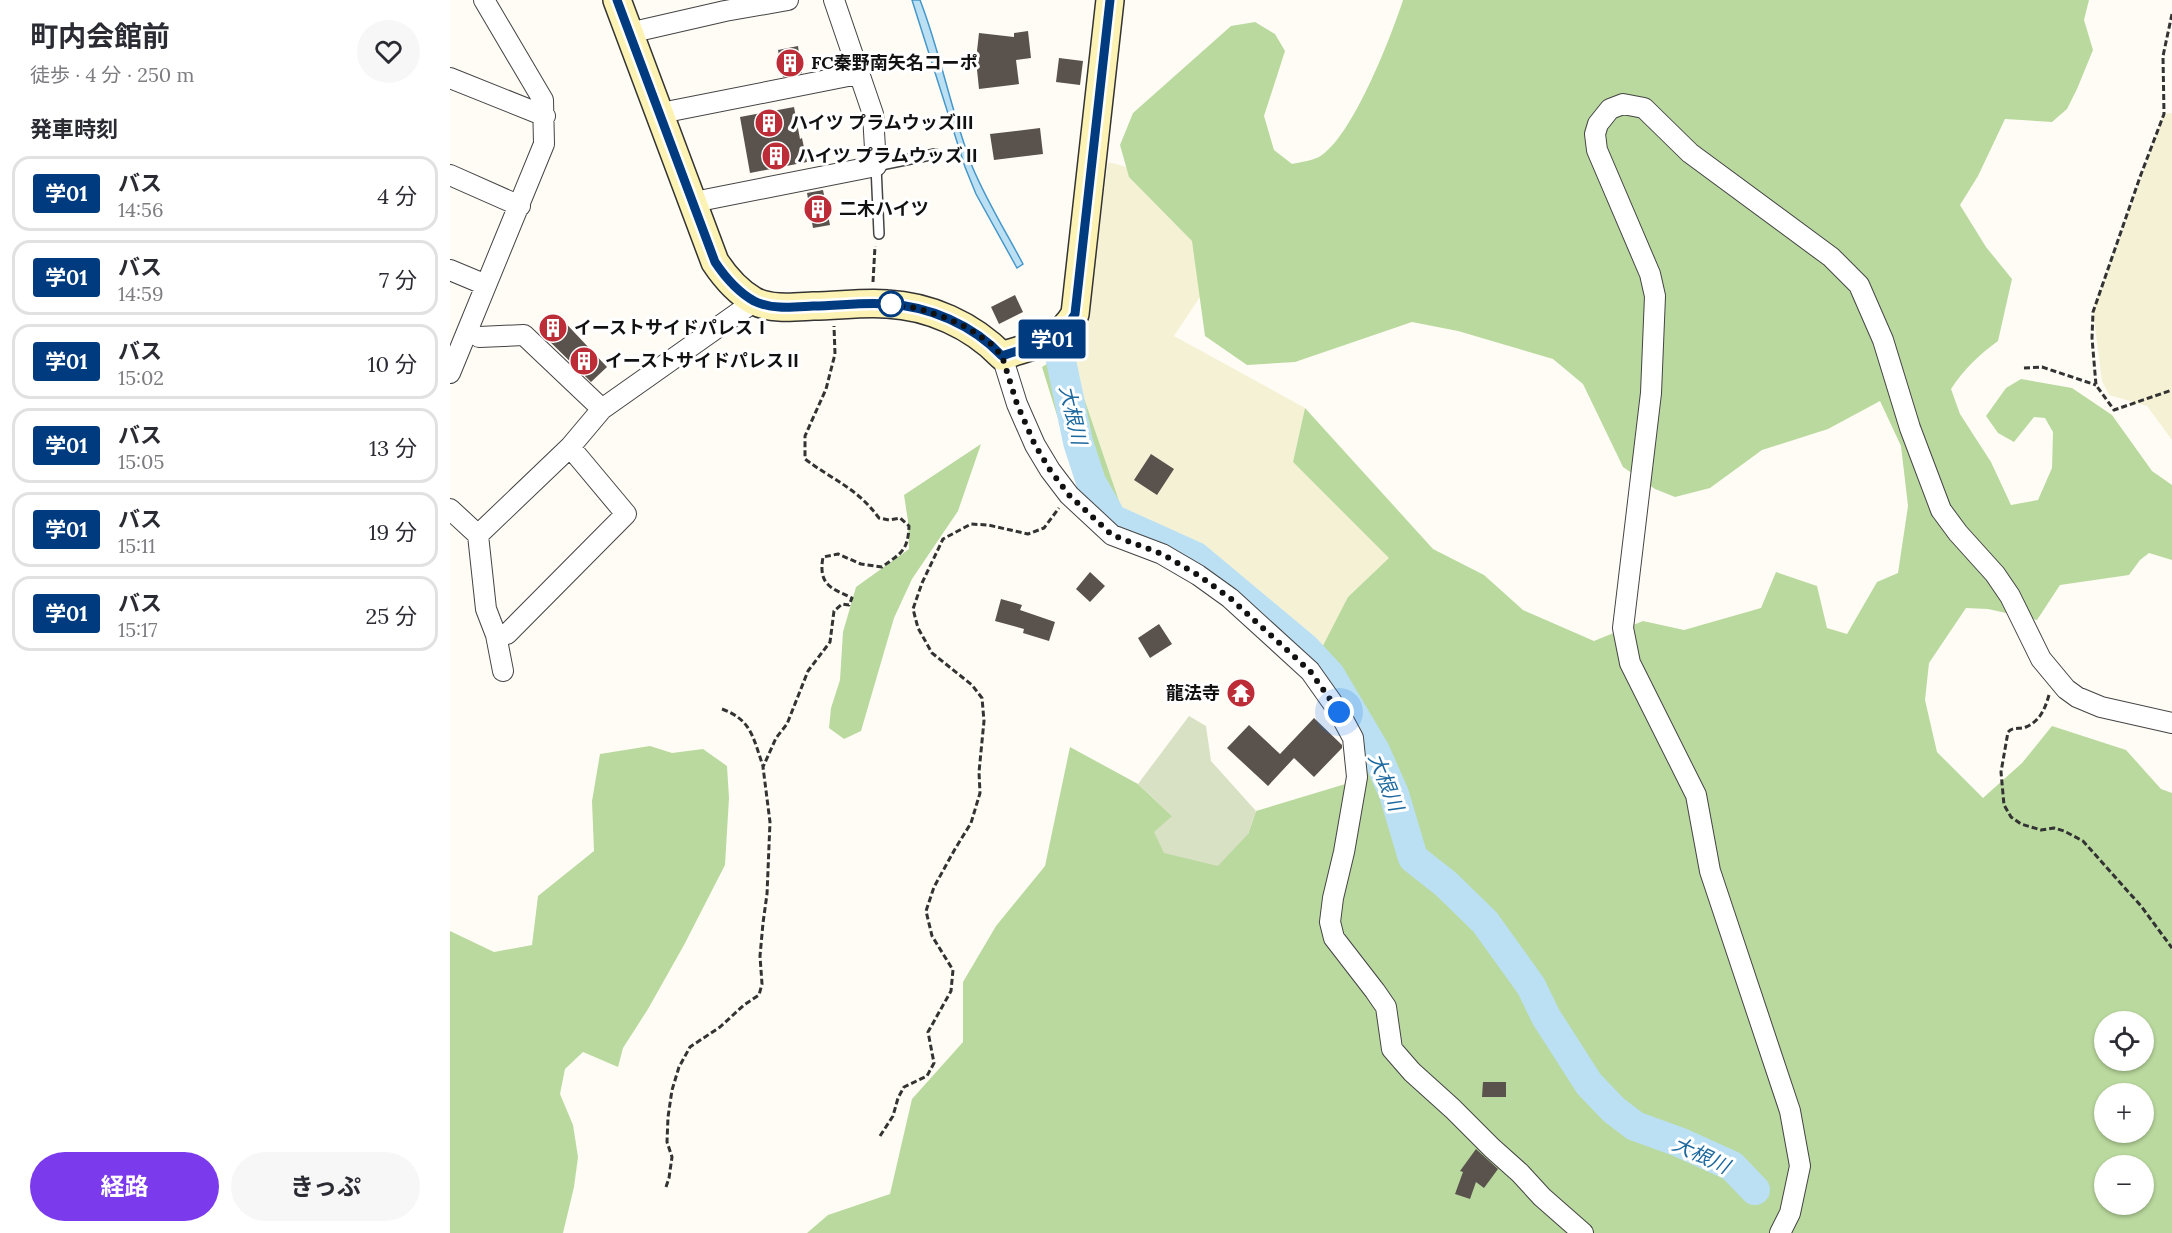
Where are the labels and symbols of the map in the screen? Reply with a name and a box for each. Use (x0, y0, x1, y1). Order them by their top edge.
building icon: FC秦野南矢名コーポ (774, 47, 806, 79)
place label: FC秦野南矢名コーポ (811, 51, 978, 74)
building icon: ハイツ プラムウッズⅢ (753, 107, 785, 139)
place label: ハイツ プラムウッズⅢ (790, 111, 974, 134)
building icon: ハイツ プラムウッズⅡ (760, 140, 792, 172)
place label: ハイツ プラムウッズⅡ (797, 144, 981, 167)
building icon: 二木ハイツ (802, 193, 834, 225)
place label: 二木ハイツ (839, 197, 929, 220)
unlabelled marker (878, 291, 904, 317)
building icon: イーストサイドパレスⅠ (537, 312, 569, 344)
place label: イーストサイドパレスⅠ (574, 316, 771, 339)
line badge: 学01 (1018, 320, 1086, 358)
building icon: イーストサイドパレスⅡ (568, 345, 600, 377)
place label: イーストサイドパレスⅡ (605, 349, 802, 372)
water label: 大根川 (1055, 383, 1093, 449)
temple icon: 龍法寺 (1225, 677, 1257, 709)
place label: 龍法寺 (1166, 681, 1220, 704)
your location (1324, 697, 1354, 727)
water label: 大根川 (1364, 749, 1410, 816)
water label: 大根川 (1669, 1131, 1735, 1179)

